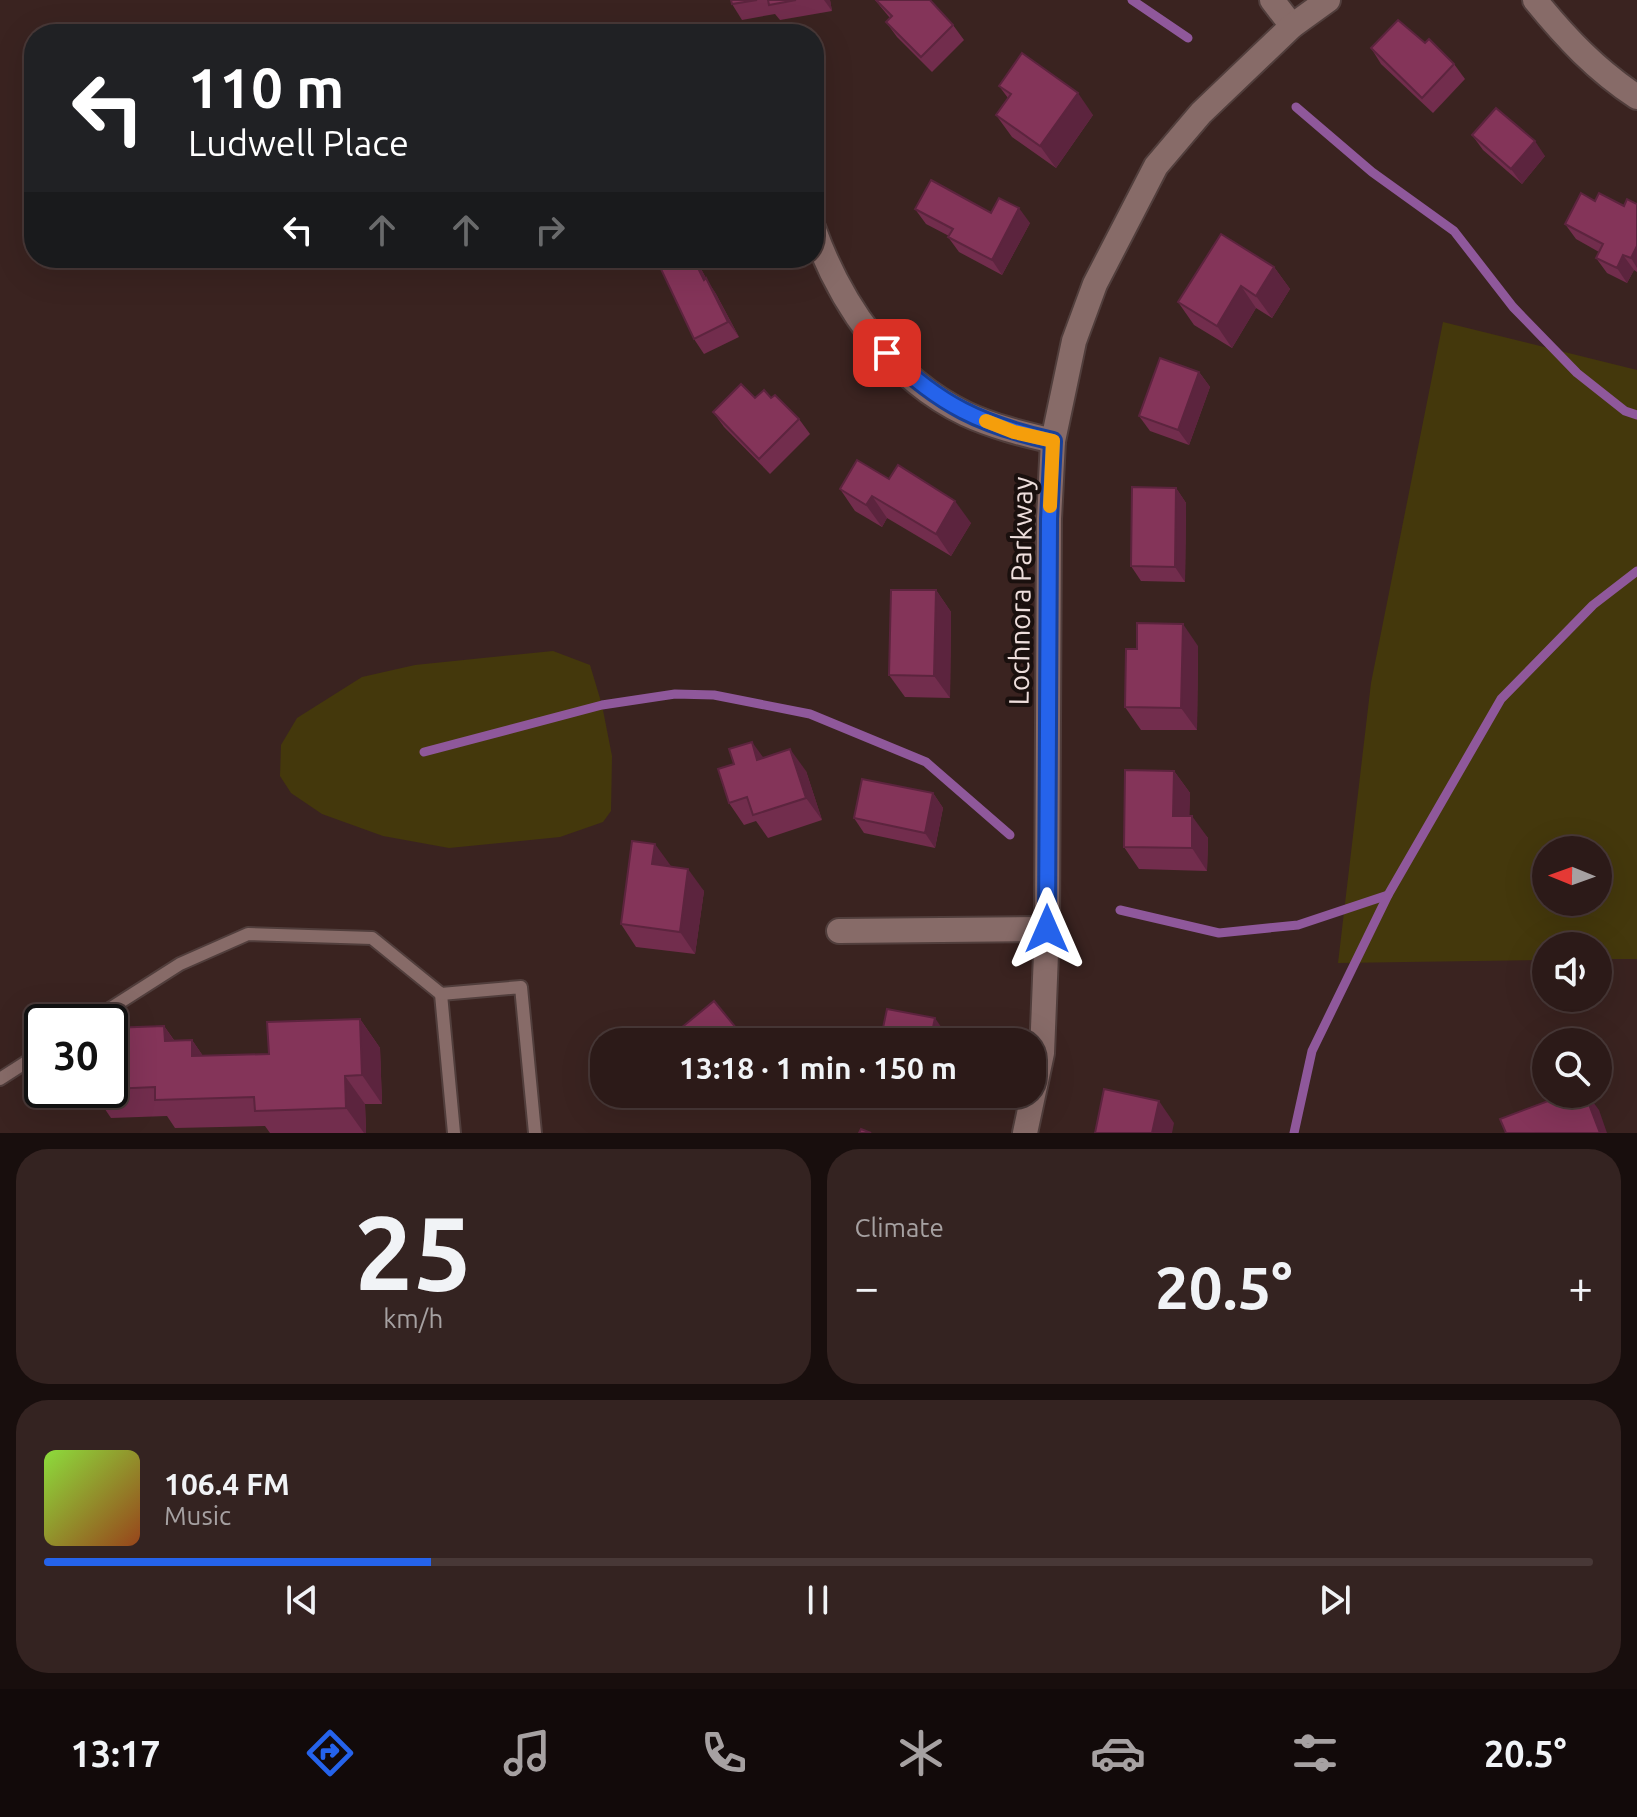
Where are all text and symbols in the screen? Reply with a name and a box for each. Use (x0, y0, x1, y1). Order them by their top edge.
icon: left (56, 56, 160, 160)
text: 110 m (188, 56, 344, 119)
text: Ludwell Place (188, 122, 409, 163)
icon: left (276, 208, 320, 252)
icon: ahead (360, 208, 404, 252)
icon: ahead (444, 208, 488, 252)
icon: right (528, 208, 572, 252)
pin (853, 319, 921, 387)
icon: arrive (865, 331, 909, 375)
street label: Lochnora Parkway (1003, 476, 1037, 706)
north arrow (1532, 836, 1612, 916)
map controls (1532, 836, 1612, 1108)
position arrow (1005, 887, 1089, 971)
button: sound (1532, 932, 1612, 1012)
speed limit sign: 30 (24, 1004, 128, 1108)
button: search (1532, 1028, 1612, 1108)
text: 13:18 · 1 min · 150 m (679, 1051, 957, 1085)
text: 25 (355, 1193, 472, 1310)
text: Climate (855, 1213, 944, 1242)
text: 20.5° (1155, 1253, 1292, 1320)
text: − (855, 1262, 879, 1311)
text: + (1568, 1262, 1593, 1311)
text: km/h (383, 1304, 443, 1333)
text: 106.4 FM (164, 1467, 290, 1501)
text: Music (164, 1501, 231, 1530)
icon: previous (280, 1578, 324, 1622)
icon: pause (796, 1578, 840, 1622)
icon: next (1313, 1578, 1357, 1622)
icon: directions (302, 1725, 358, 1781)
icon: music (499, 1725, 555, 1781)
icon: phone (696, 1725, 752, 1781)
icon: climate (893, 1725, 949, 1781)
icon: car (1090, 1725, 1146, 1781)
icon: filters (1287, 1725, 1343, 1781)
text: 13:17 (71, 1733, 161, 1774)
text: 20.5° (1484, 1733, 1566, 1774)

